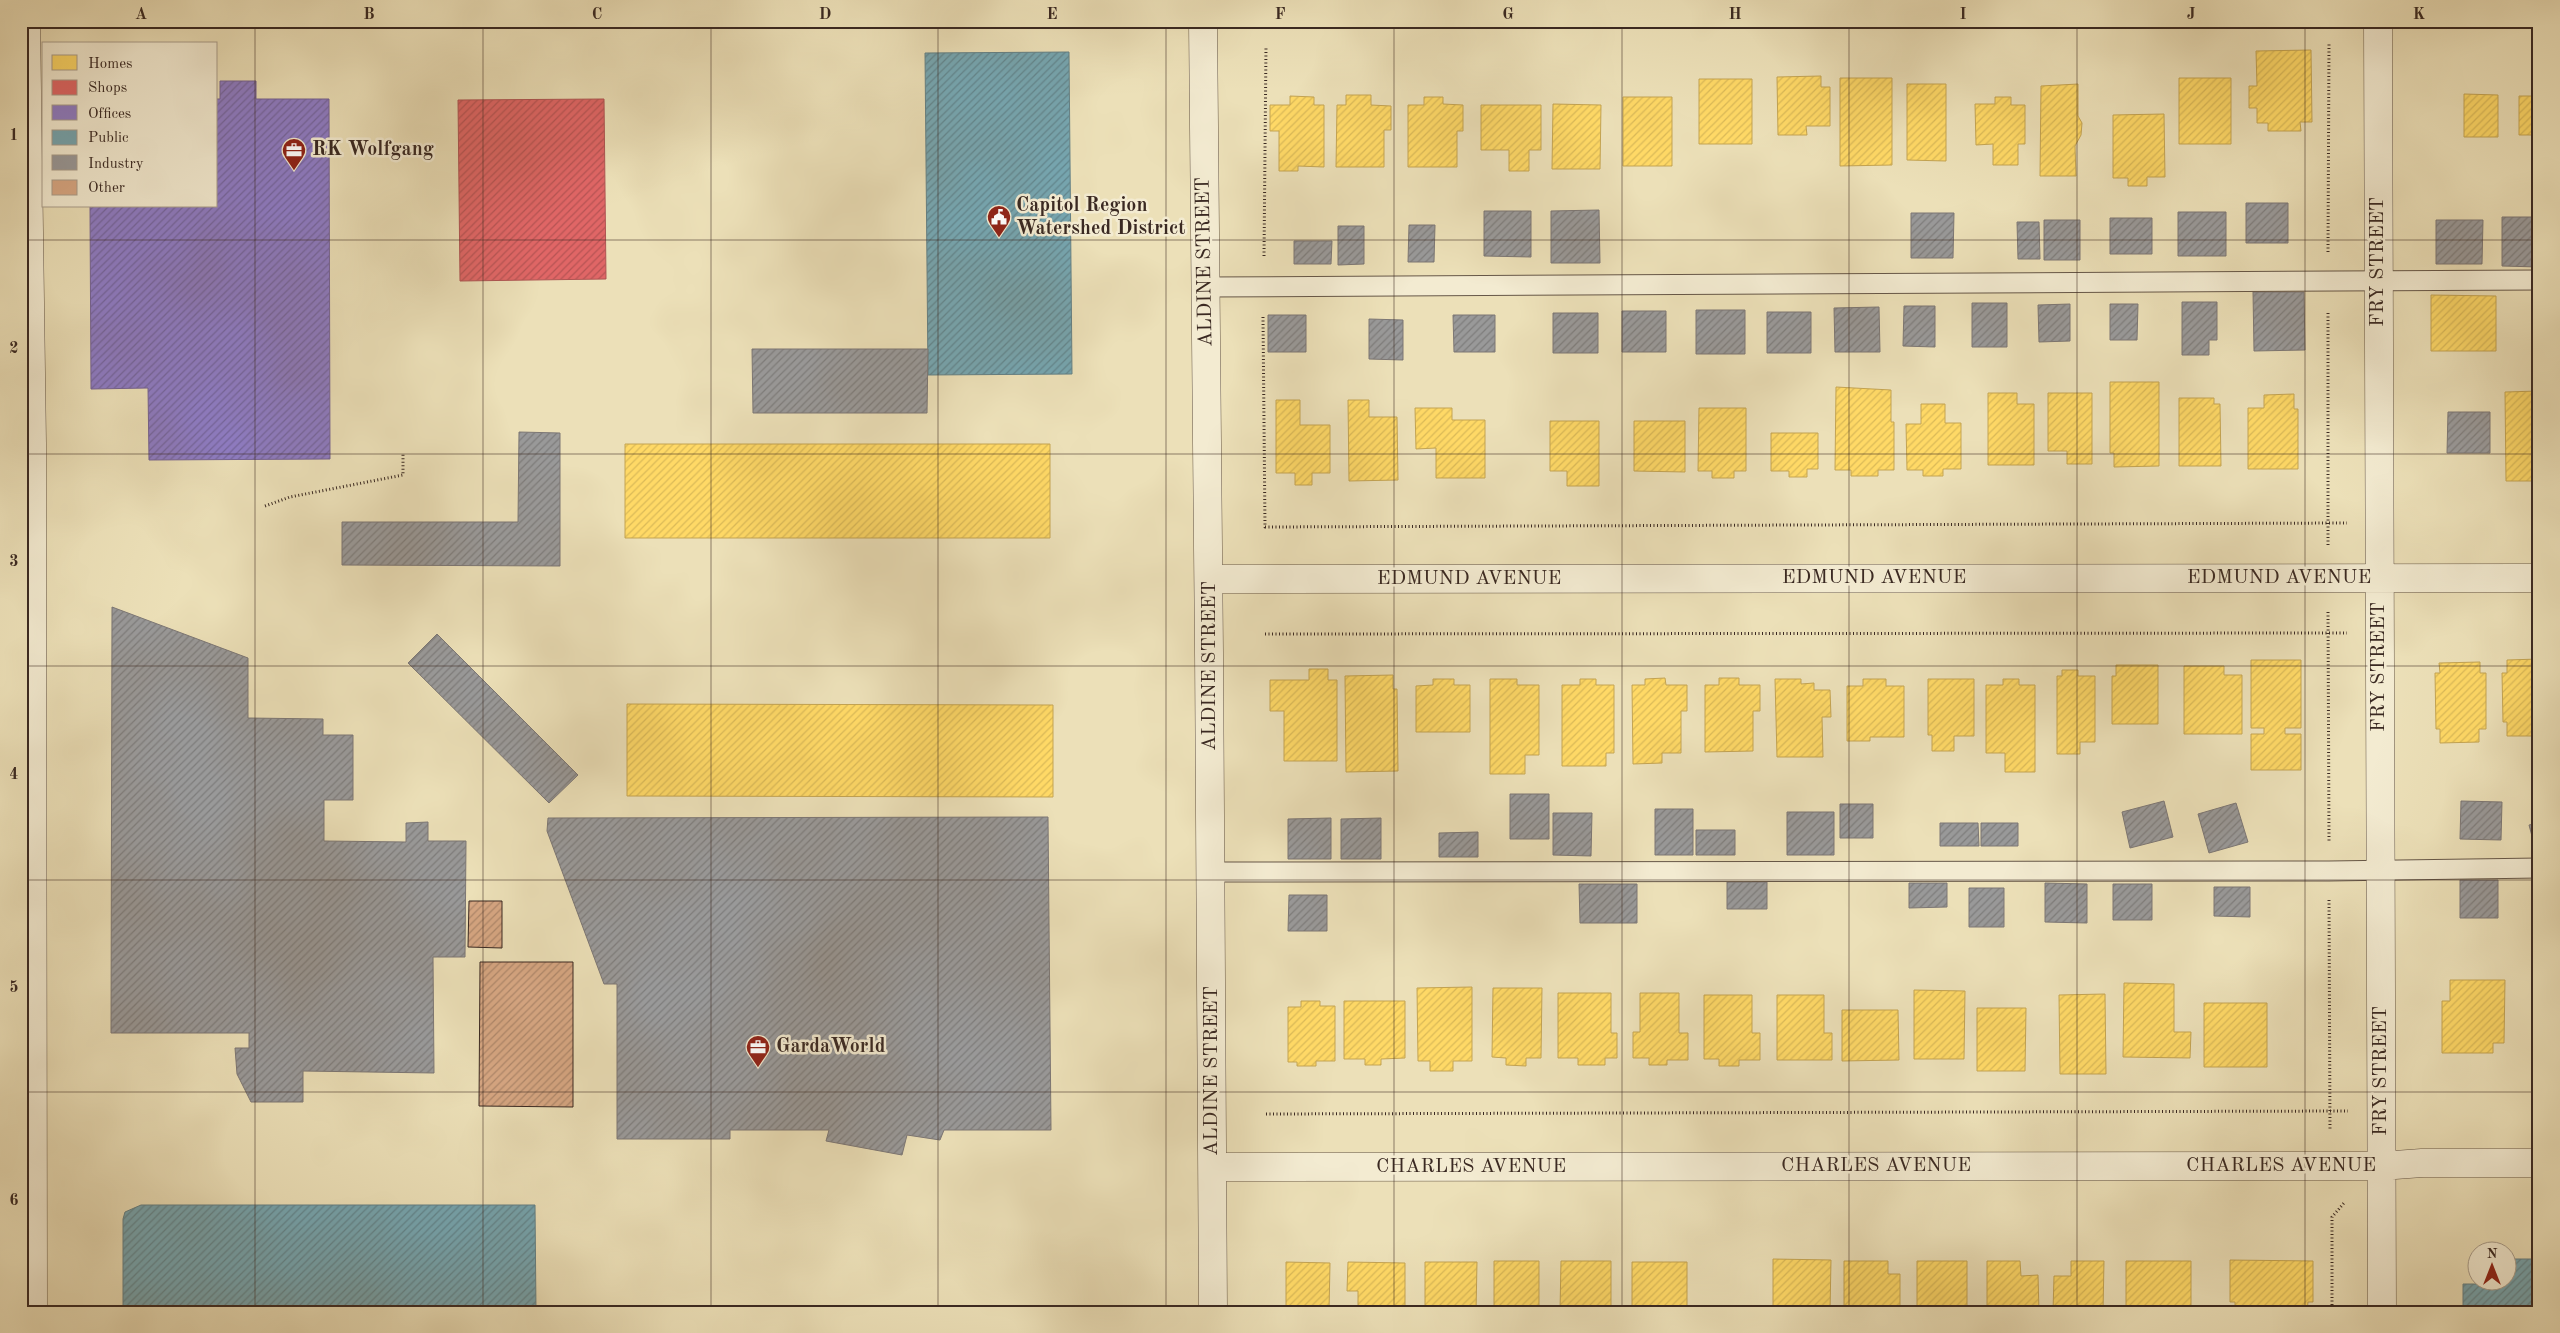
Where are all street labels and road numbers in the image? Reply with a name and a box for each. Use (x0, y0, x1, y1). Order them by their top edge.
street label: ALDINE STREET (1194, 177, 1216, 347)
street label: FRY STREET (2368, 197, 2388, 327)
street label: EDMUND AVENUE (1782, 568, 1966, 588)
street label: EDMUND AVENUE (2187, 568, 2371, 588)
street label: EDMUND AVENUE (1377, 569, 1561, 589)
street label: ALDINE STREET (1200, 581, 1220, 751)
street label: FRY STREET (2369, 602, 2389, 732)
street label: ALDINE STREET (1202, 986, 1222, 1156)
street label: FRY STREET (2371, 1006, 2391, 1136)
street label: CHARLES AVENUE (1781, 1156, 1971, 1176)
street label: CHARLES AVENUE (2186, 1156, 2376, 1176)
street label: CHARLES AVENUE (1376, 1157, 1566, 1177)

